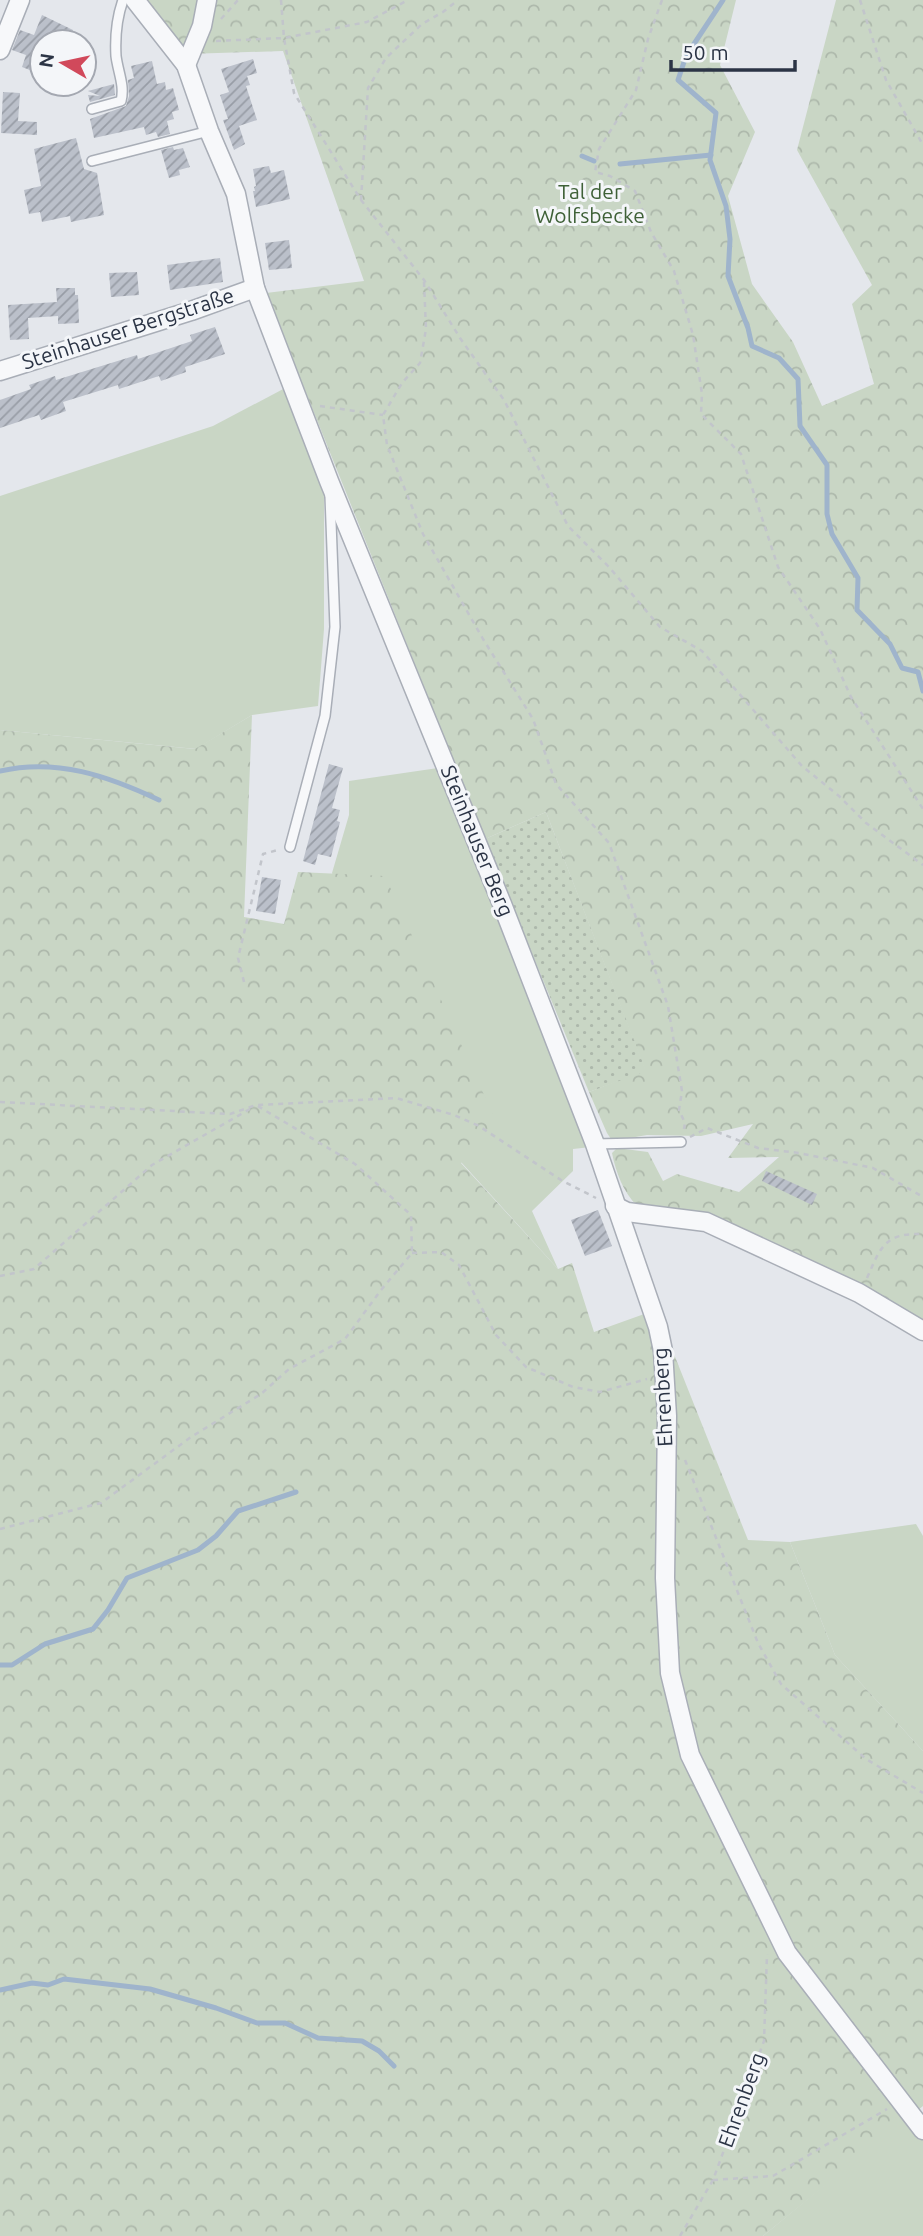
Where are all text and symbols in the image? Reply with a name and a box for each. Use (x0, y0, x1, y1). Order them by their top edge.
north arrow (28, 28, 98, 98)
scale bar (671, 28, 795, 72)
text: 50 m (682, 40, 729, 64)
text: N (34, 52, 58, 69)
park label: Tal der Wolfsbecke (535, 179, 645, 227)
street label: Steinhauser Bergstraße (19, 282, 237, 374)
street label: Steinhauser Berg (437, 761, 519, 920)
street label: Ehrenberg (647, 1347, 677, 1447)
street label: Ehrenberg (713, 2049, 769, 2150)

